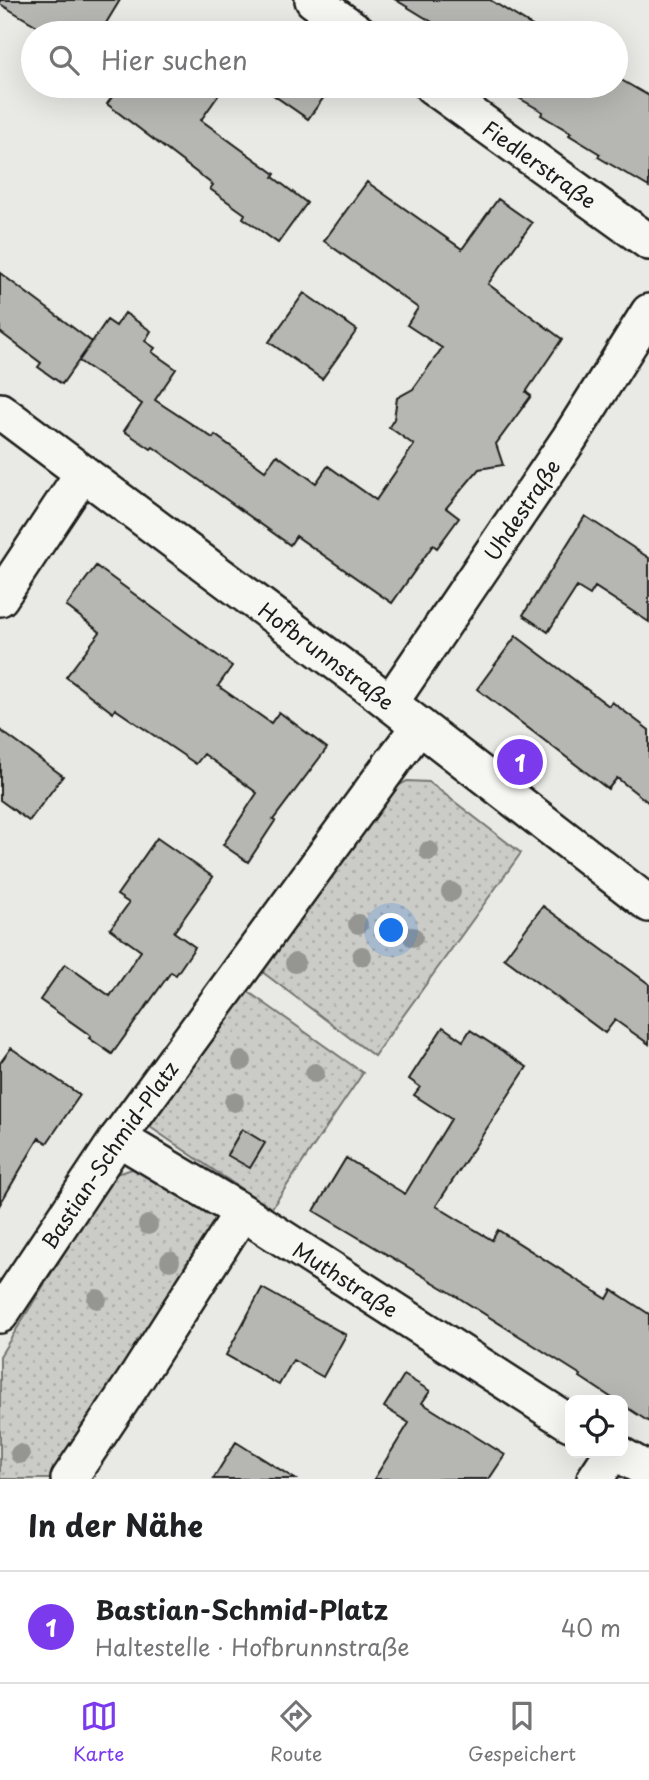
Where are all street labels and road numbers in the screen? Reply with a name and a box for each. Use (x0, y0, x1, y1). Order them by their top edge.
street label: Fiedlerstraße (476, 112, 604, 216)
street label: Uhdestraße (475, 452, 567, 567)
street label: Hofbrunnstraße (252, 594, 402, 717)
street label: Bastian-Schmid-Platz (33, 1054, 185, 1255)
street label: Muthstraße (287, 1233, 405, 1325)

